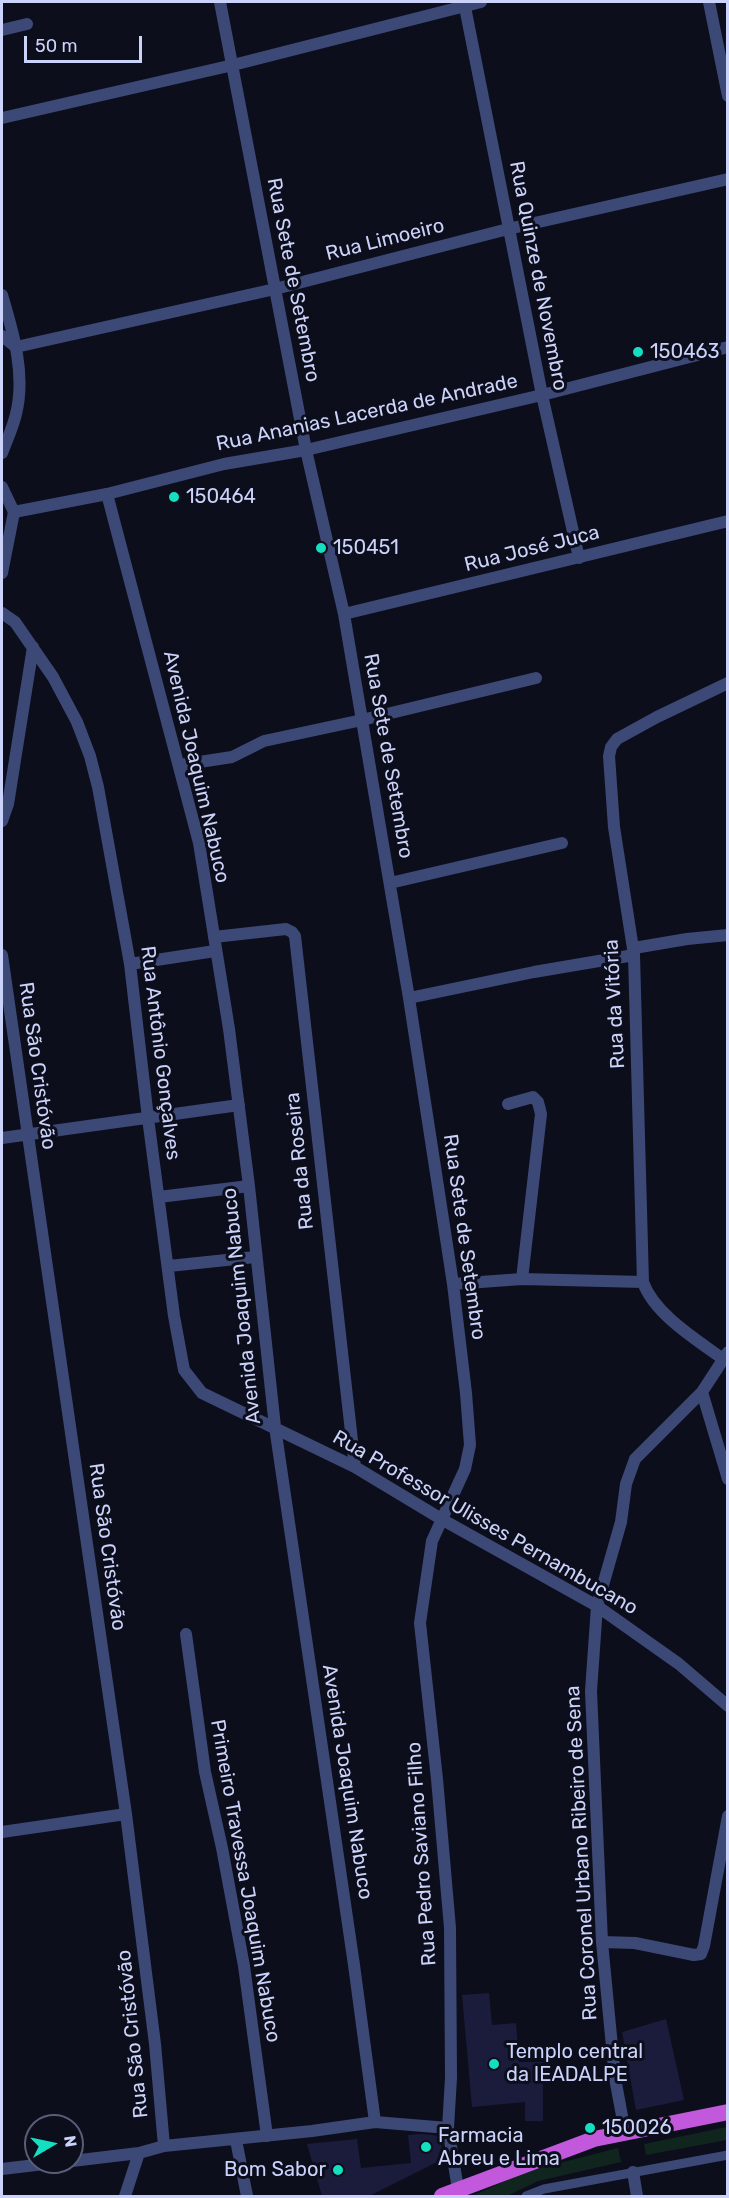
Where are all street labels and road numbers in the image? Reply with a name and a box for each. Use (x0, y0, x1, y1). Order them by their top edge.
street label: Rua Quinze de Novembro (504, 159, 572, 393)
street label: Rua Sete de Setembro (261, 176, 325, 384)
street label: Rua Limoeiro (323, 214, 447, 266)
street label: Rua Ananias Lacerda de Andrade (214, 369, 520, 457)
street label: Rua José Juca (462, 521, 602, 577)
street label: Avenida Joaquim Nabuco (158, 649, 234, 885)
street label: Rua Sete de Setembro (358, 652, 418, 860)
street label: Rua da Vitória (600, 939, 630, 1069)
street label: Rua Antônio Gonçalves (135, 945, 185, 1161)
street label: Rua São Cristóvão (13, 981, 61, 1151)
street label: Rua da Roseira (281, 1091, 319, 1231)
street label: Rua Sete de Setembro (438, 1132, 490, 1342)
street label: Avenida Joaquim Nabuco (218, 1187, 266, 1425)
street label: Rua Professor Ulisses Pernambucano (328, 1426, 642, 1620)
street label: Rua São Cristóvão (83, 1462, 131, 1632)
street label: Avenida Joaquim Nabuco (317, 1663, 377, 1901)
street label: Rua Coronel Urbano Ribeiro de Sena (561, 1685, 603, 2021)
street label: Primeiro Travessa Joaquim Nabuco (205, 1718, 285, 2044)
street label: Rua Pedro Saviano Filho (402, 1741, 442, 1967)
street label: Rua São Cristóvão (112, 1949, 154, 2119)

